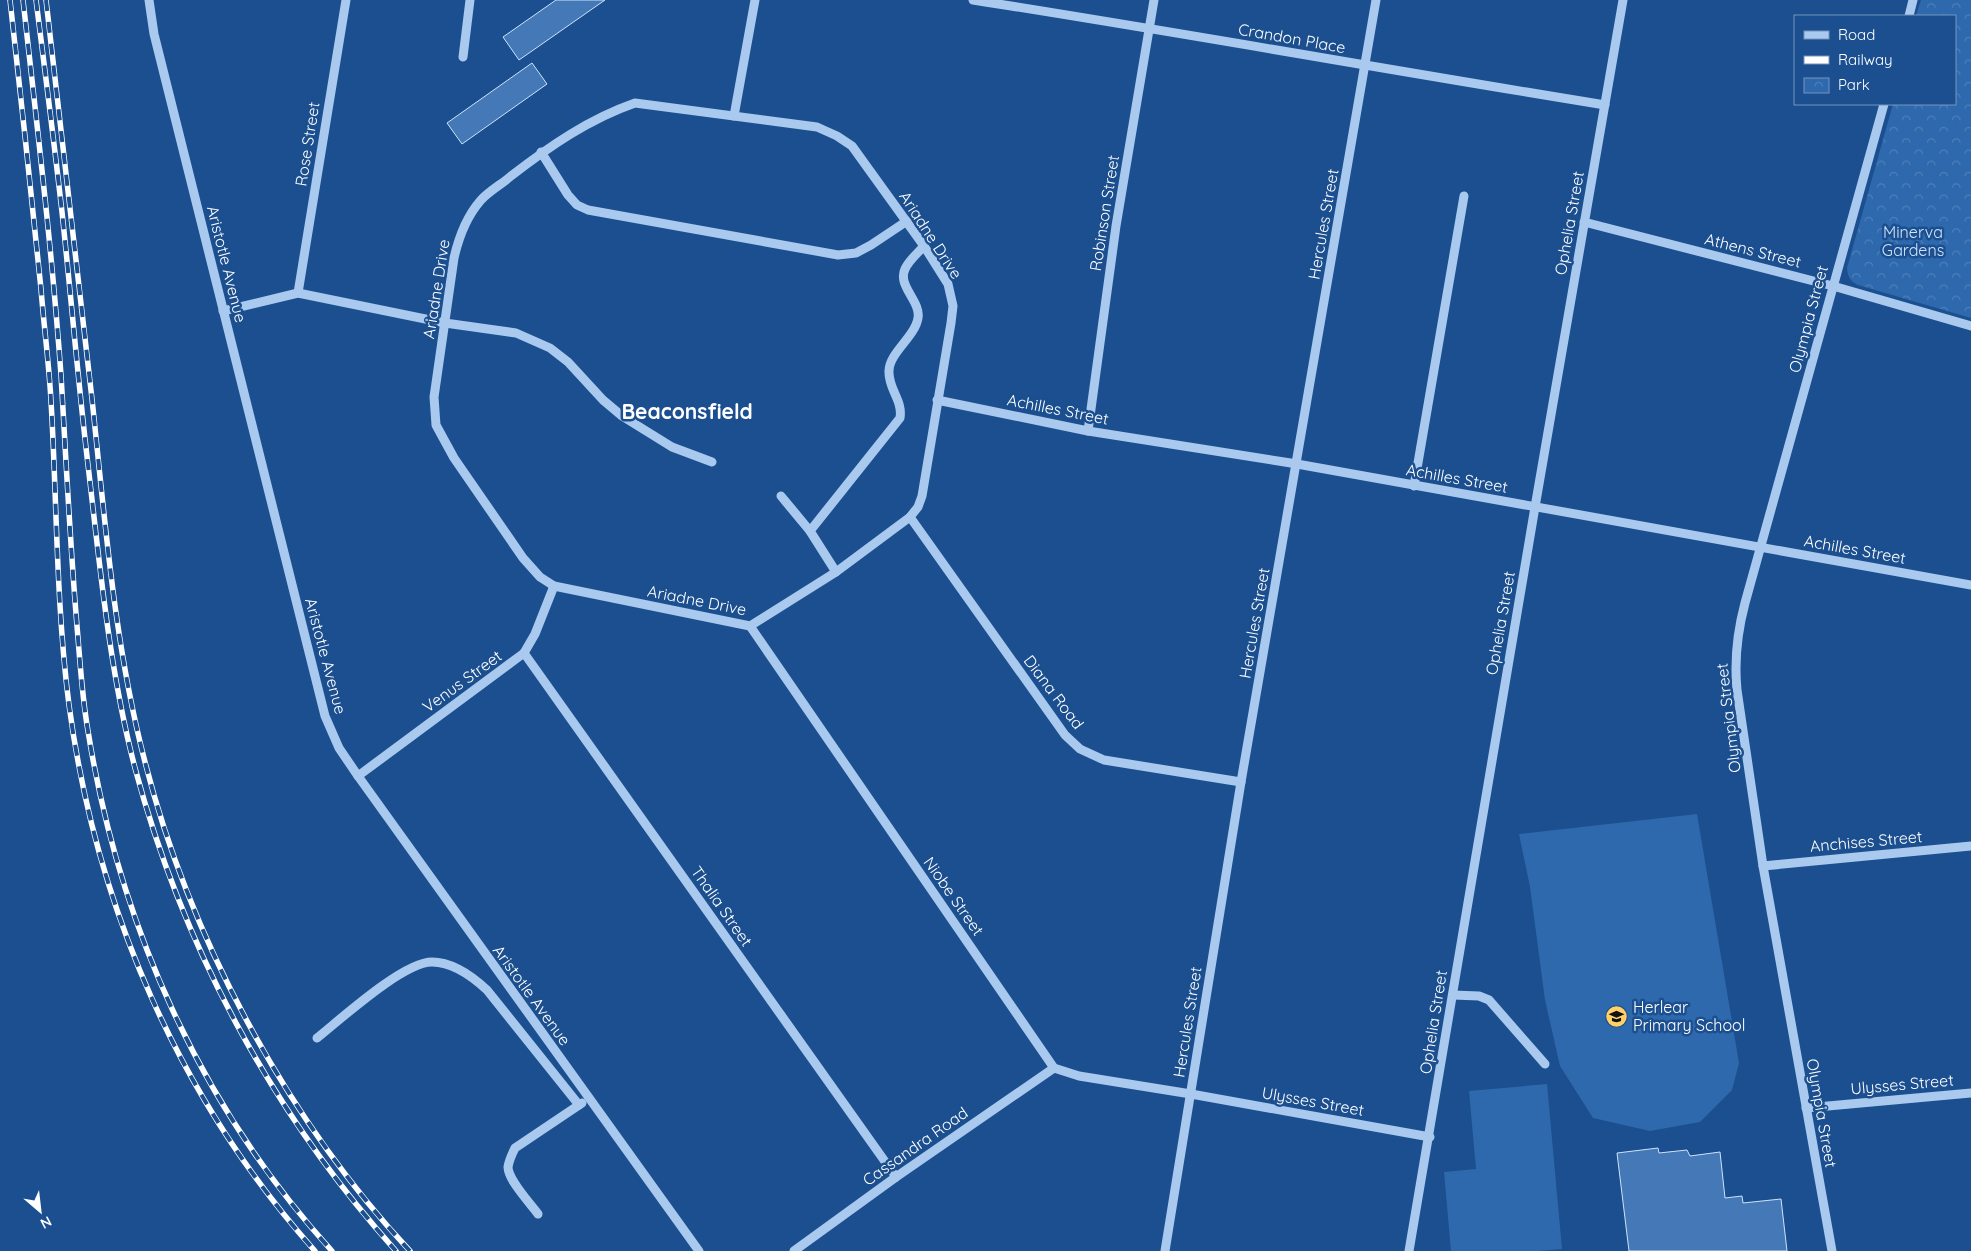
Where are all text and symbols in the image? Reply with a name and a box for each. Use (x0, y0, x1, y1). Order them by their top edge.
legend (1794, 15, 1956, 105)
street label: Crandon Place (1237, 19, 1347, 57)
text: Road (1838, 25, 1875, 44)
text: Railway (1838, 50, 1893, 69)
text: Park (1838, 75, 1870, 94)
street label: Rose Street (290, 100, 324, 188)
street label: Robinson Street (1085, 154, 1123, 272)
street label: Hercules Street (1303, 167, 1343, 281)
street label: Ophelia Street (1550, 170, 1588, 276)
street label: Ariadne Drive (895, 187, 967, 283)
street label: Aristotle Avenue (203, 204, 251, 324)
park label: Minerva Gardens (1882, 222, 1944, 260)
street label: Athens Street (1703, 228, 1803, 272)
street label: Ariadne Drive (418, 238, 454, 340)
street label: Olympia Street (1784, 263, 1832, 375)
street label: Achilles Street (1006, 389, 1110, 429)
district label: Beaconsfield (621, 398, 753, 424)
street label: Achilles Street (1405, 459, 1509, 497)
street label: Achilles Street (1803, 530, 1907, 568)
street label: Hercules Street (1234, 566, 1274, 680)
street label: Ophelia Street (1481, 570, 1519, 676)
street label: Ariadne Drive (646, 581, 748, 619)
street label: Aristotle Avenue (301, 596, 351, 716)
street label: Venus Street (418, 645, 506, 717)
street label: Diana Road (1020, 651, 1088, 733)
street label: Olympia Street (1711, 662, 1745, 774)
street label: Anchises Street (1809, 826, 1923, 856)
street label: Niobe Street (920, 853, 988, 939)
street label: Thalia Street (687, 862, 757, 950)
street label: Aristotle Avenue (489, 941, 575, 1049)
street label: Hercules Street (1168, 965, 1206, 1079)
street label: Ophelia Street (1415, 969, 1451, 1075)
place label: Herlear Primary School (1633, 997, 1745, 1035)
school or university icon: Herlear Primary School (1605, 1004, 1629, 1028)
street label: Olympia Street (1803, 1057, 1841, 1169)
street label: Ulysses Street (1850, 1070, 1954, 1098)
street label: Ulysses Street (1260, 1082, 1366, 1120)
street label: Cassandra Road (859, 1102, 971, 1190)
north arrow (15, 1186, 65, 1236)
text: N (37, 1212, 55, 1233)

